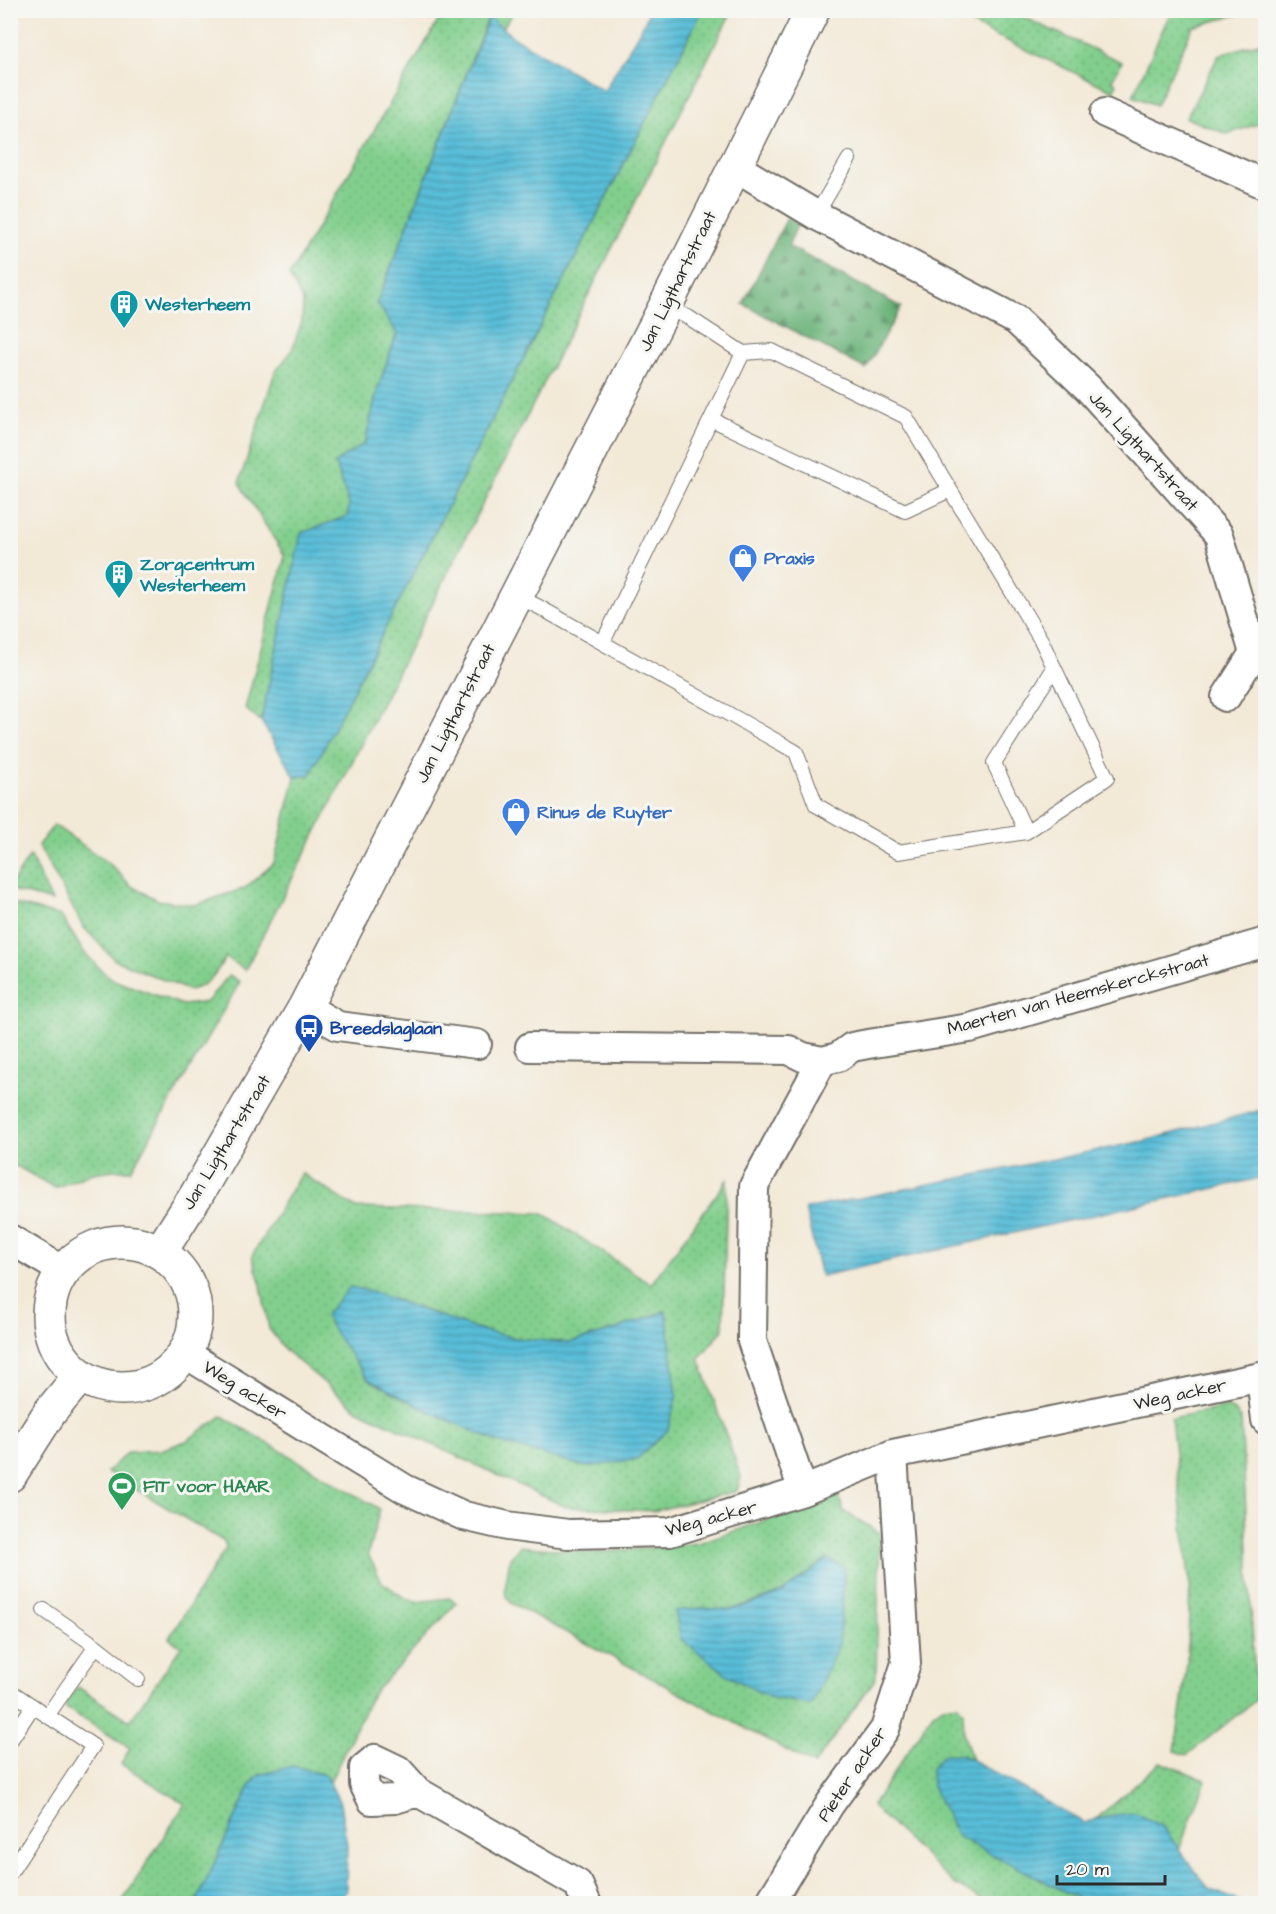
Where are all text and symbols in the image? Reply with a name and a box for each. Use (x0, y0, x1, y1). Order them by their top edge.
street label: Jan Ligthartstraat (633, 206, 724, 356)
building icon: Westerheem (108, 288, 140, 330)
place label: Westerheem (144, 292, 251, 317)
street label: Jan Ligthartstraat (1082, 386, 1205, 518)
shop icon: Praxis (727, 542, 759, 584)
place label: Praxis (764, 546, 815, 571)
place label: Zorgcentrum Westerheem (139, 552, 255, 598)
building icon: Zorgcentrum Westerheem (103, 558, 135, 600)
street label: Jan Ligthartstraat (409, 638, 503, 788)
shop icon: Rinus de Ruyter (500, 796, 532, 838)
place label: Rinus de Ruyter (537, 800, 672, 826)
street label: Maerten van Heemskerckstraat (944, 947, 1212, 1042)
bus stop icon: Breedslaglaan (293, 1012, 325, 1054)
place label: Breedslaglaan (330, 1016, 442, 1042)
street label: Jan Ligthartstraat (176, 1069, 278, 1215)
street label: Weg acker (198, 1355, 291, 1427)
street label: Weg acker (1131, 1372, 1229, 1418)
sports icon: FIT voor HAAR (106, 1470, 138, 1512)
place label: FIT voor HAAR (143, 1474, 270, 1499)
street label: Weg acker (662, 1494, 760, 1544)
street label: Pieter acker (811, 1722, 893, 1827)
scale bar (1057, 1848, 1165, 1886)
text: 20 m (1066, 1857, 1109, 1882)

